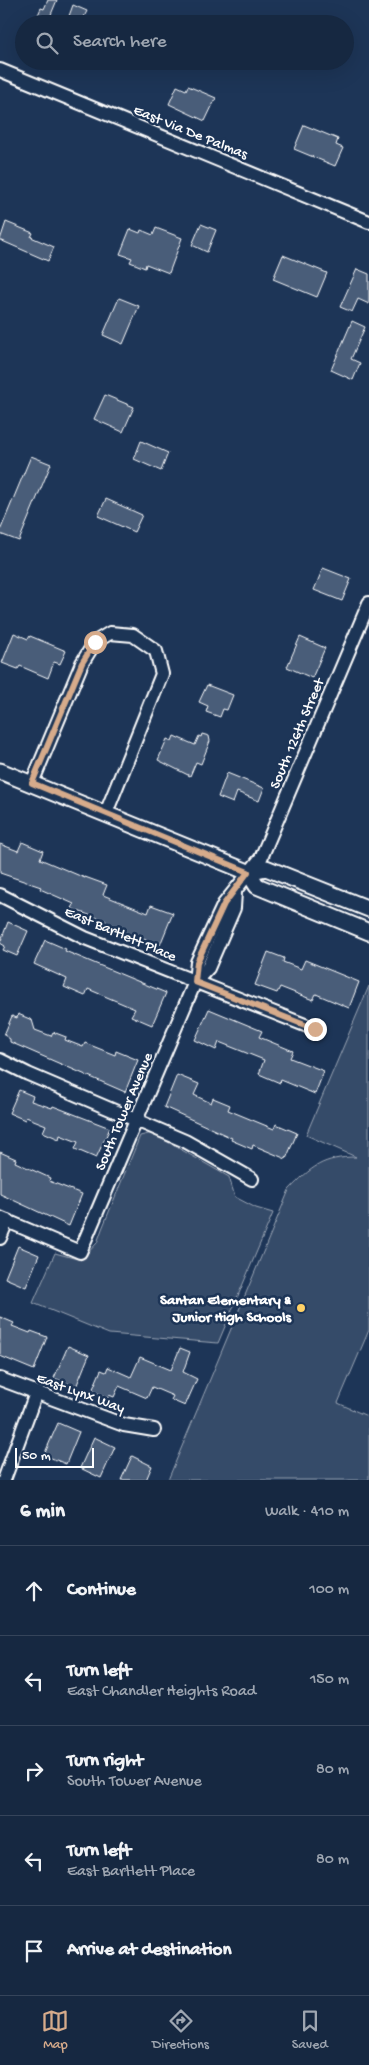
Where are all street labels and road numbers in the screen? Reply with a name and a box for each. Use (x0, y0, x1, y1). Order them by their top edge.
street label: East Via De Palmas (130, 102, 251, 164)
street label: South 126th Street (266, 674, 330, 792)
street label: East Bartlett Place (62, 903, 179, 967)
street label: South Tower Avenue (92, 1050, 158, 1173)
street label: East Lynx Way (34, 1370, 128, 1418)

